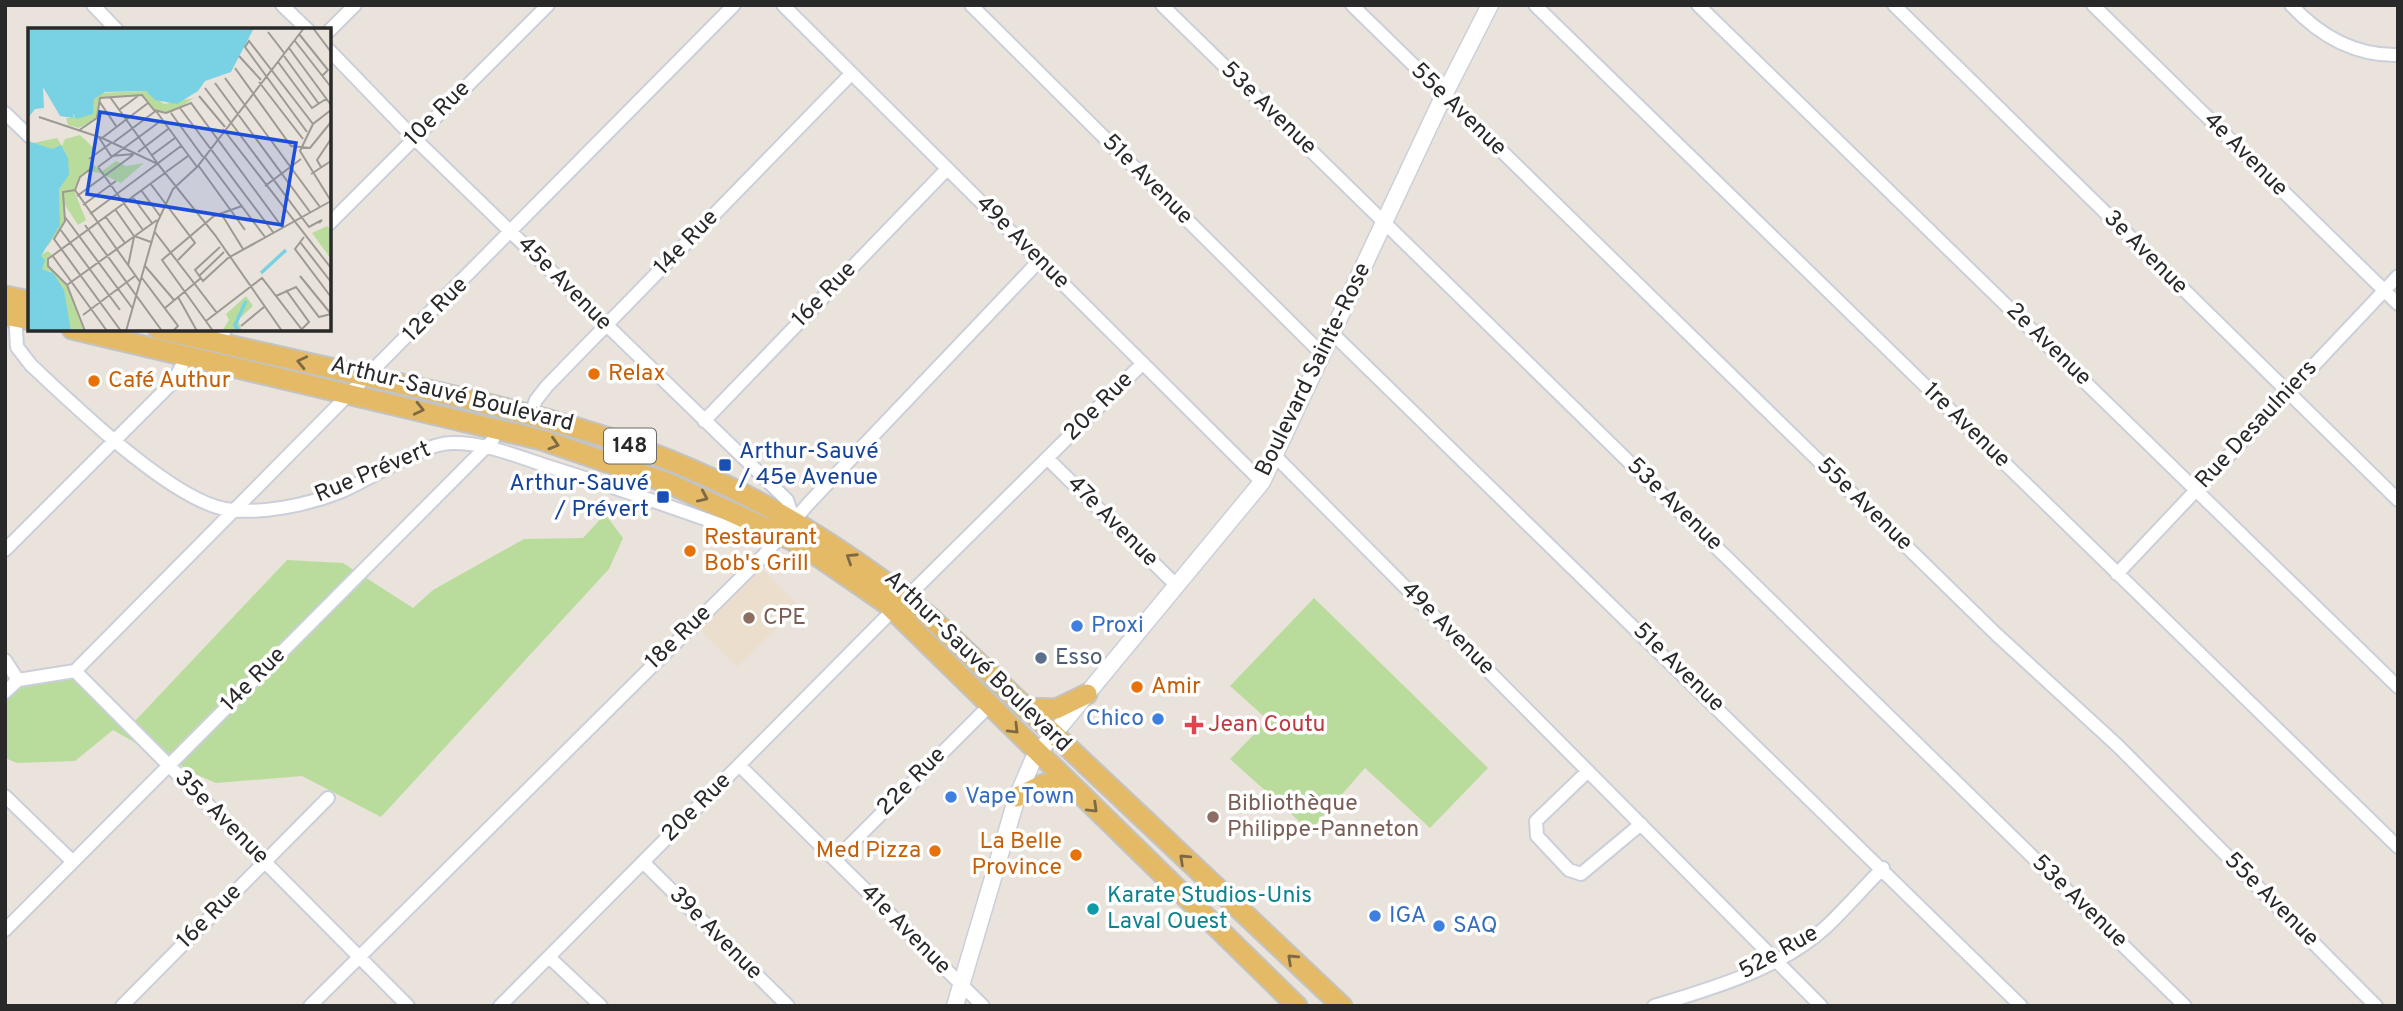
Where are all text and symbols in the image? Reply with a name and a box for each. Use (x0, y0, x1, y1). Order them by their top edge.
inset map (28, 28, 331, 331)
street label: 53e Avenue (1214, 56, 1322, 162)
street label: 55e Avenue (1404, 57, 1512, 163)
street label: 10e Rue (399, 75, 477, 153)
street label: 4e Avenue (2197, 107, 2293, 203)
street label: 51e Avenue (1096, 129, 1198, 231)
street label: 49e Avenue (969, 190, 1075, 296)
street label: 14e Rue (649, 204, 725, 282)
street label: 3e Avenue (2097, 205, 2193, 301)
street label: 45e Avenue (510, 230, 618, 338)
street label: 16e Rue (787, 256, 863, 334)
street label: Boulevard Sainte-Rose (1250, 258, 1378, 482)
street label: 12e Rue (397, 271, 475, 349)
street label: 2e Avenue (1999, 297, 2097, 393)
street label: Arthur-Sauvé Boulevard (328, 351, 576, 439)
street label: Rue Desaulniers (2190, 355, 2324, 495)
one-way arrow (296, 356, 308, 370)
place label: Relax (608, 360, 666, 389)
marker: Relax (586, 366, 602, 382)
street label: 20e Rue (1058, 366, 1140, 448)
place label: Café Authur (108, 367, 231, 396)
marker: Café Authur (86, 373, 102, 389)
street label: 1re Avenue (1916, 377, 2016, 475)
one-way arrow (413, 401, 425, 416)
road number: 148 (604, 428, 656, 464)
street label: Rue Prévert (311, 436, 435, 510)
one-way arrow (548, 436, 560, 450)
place label: Arthur-Sauvé / 45e Avenue (738, 438, 879, 493)
street label: 53e Avenue (1620, 452, 1728, 558)
street label: 55e Avenue (1810, 452, 1918, 558)
marker: Arthur-Sauvé / 45e Avenue (717, 457, 733, 473)
place label: Arthur-Sauvé / Prévert (509, 470, 649, 525)
street label: 47e Avenue (1060, 470, 1164, 574)
marker: Arthur-Sauvé / Prévert (655, 489, 671, 505)
one-way arrow (695, 489, 708, 503)
place label: Restaurant Bob's Grill (704, 524, 817, 579)
marker: Restaurant Bob's Grill (682, 543, 698, 559)
one-way arrow (846, 554, 859, 567)
street label: Arthur-Sauvé Boulevard (877, 565, 1077, 759)
street label: 49e Avenue (1394, 576, 1500, 682)
street label: 18e Rue (640, 600, 718, 676)
place label: CPE (763, 604, 806, 633)
marker: CPE (741, 610, 757, 626)
place label: Proxi (1091, 612, 1144, 641)
street label: 51e Avenue (1626, 617, 1730, 719)
marker: Proxi (1069, 618, 1085, 634)
street label: 14e Rue (215, 641, 293, 719)
place label: Esso (1055, 644, 1103, 673)
marker: Esso (1033, 650, 1049, 666)
place label: Amir (1151, 673, 1201, 702)
marker: Amir (1129, 679, 1145, 695)
place label: Chico (1086, 705, 1144, 734)
marker: Chico (1150, 711, 1166, 727)
place label: Jean Coutu (1208, 711, 1325, 740)
marker: Jean Coutu (1186, 717, 1202, 733)
one-way arrow (1005, 720, 1018, 733)
street label: 22e Rue (871, 741, 953, 823)
street label: 35e Avenue (168, 765, 274, 871)
street label: 20e Rue (656, 767, 738, 849)
place label: Vape Town (965, 783, 1074, 812)
marker: Vape Town (943, 789, 959, 805)
place label: Bibliothèque Philippe-Panneton (1227, 790, 1419, 845)
one-way arrow (1085, 800, 1097, 812)
marker: Bibliothèque Philippe-Panneton (1205, 809, 1221, 825)
place label: La Belle Province (971, 828, 1062, 883)
place label: Med Pizza (816, 837, 921, 866)
marker: Med Pizza (927, 843, 943, 859)
street label: 55e Avenue (2217, 846, 2325, 954)
marker: La Belle Province (1068, 847, 1084, 863)
street label: 53e Avenue (2025, 849, 2133, 955)
one-way arrow (1179, 854, 1192, 867)
street label: 16e Rue (171, 878, 249, 956)
street label: 41e Avenue (854, 879, 956, 981)
street label: 39e Avenue (662, 881, 768, 987)
place label: Karate Studios-Unis Laval Ouest (1107, 882, 1312, 937)
marker: Karate Studios-Unis Laval Ouest (1085, 901, 1101, 917)
place label: IGA (1389, 902, 1427, 931)
marker: IGA (1367, 908, 1383, 924)
place label: SAQ (1453, 912, 1497, 941)
marker: SAQ (1431, 918, 1447, 934)
street label: 52e Rue (1734, 919, 1824, 987)
one-way arrow (1287, 955, 1300, 968)

